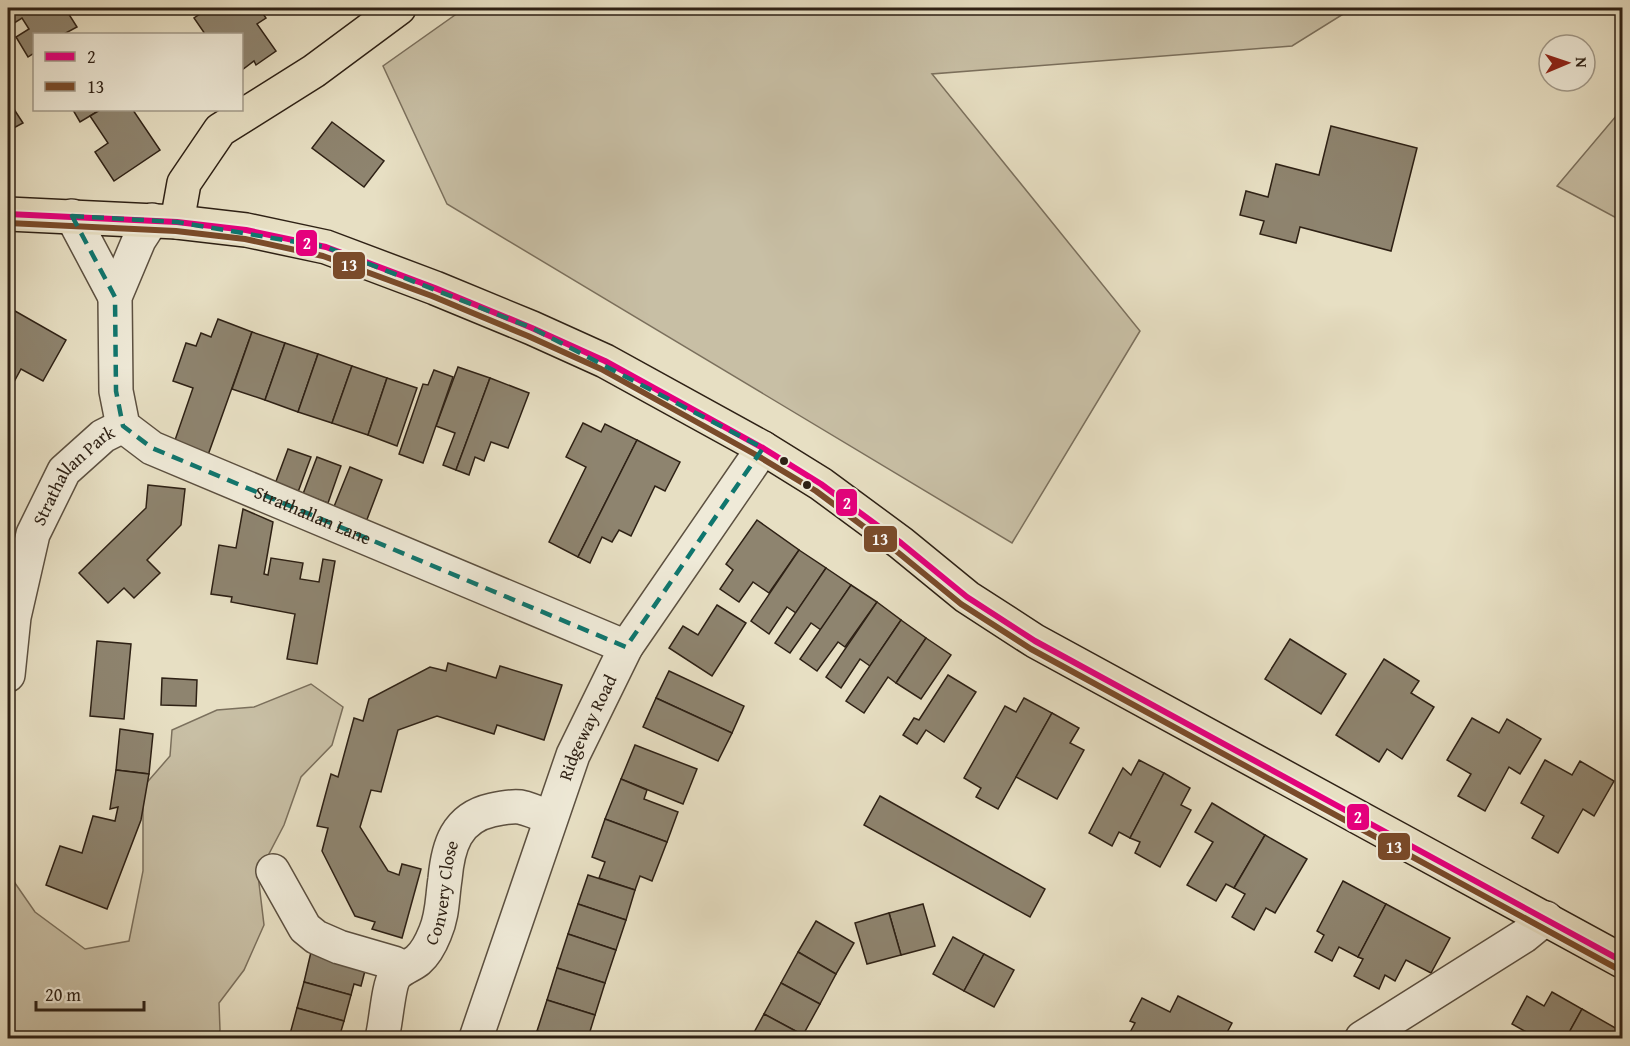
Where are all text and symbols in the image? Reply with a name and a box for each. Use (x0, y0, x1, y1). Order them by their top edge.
legend (33, 33, 243, 111)
north arrow (1537, 33, 1597, 93)
text: 2 (87, 43, 96, 70)
text: N (1570, 57, 1594, 69)
text: 13 (87, 73, 104, 100)
line badge: 2 (295, 229, 318, 257)
text: 2 (303, 231, 311, 255)
line badge: 13 (332, 251, 366, 280)
text: 13 (341, 253, 357, 277)
street label: Strathallan Park (25, 418, 120, 530)
unlabelled marker (778, 455, 790, 467)
street label: Strathallan Lane (250, 478, 375, 552)
unlabelled marker (801, 479, 813, 491)
line badge: 2 (835, 488, 858, 517)
text: 2 (843, 491, 851, 515)
line badge: 13 (863, 525, 898, 553)
text: 13 (872, 527, 888, 551)
street label: Ridgeway Road (551, 670, 624, 784)
line badge: 2 (1346, 803, 1370, 831)
text: 2 (1354, 805, 1362, 829)
line badge: 13 (1377, 832, 1411, 861)
text: 13 (1386, 835, 1402, 859)
street label: Convery Close (417, 836, 465, 949)
scale bar (36, 974, 144, 1012)
text: 20 m (45, 981, 81, 1008)

